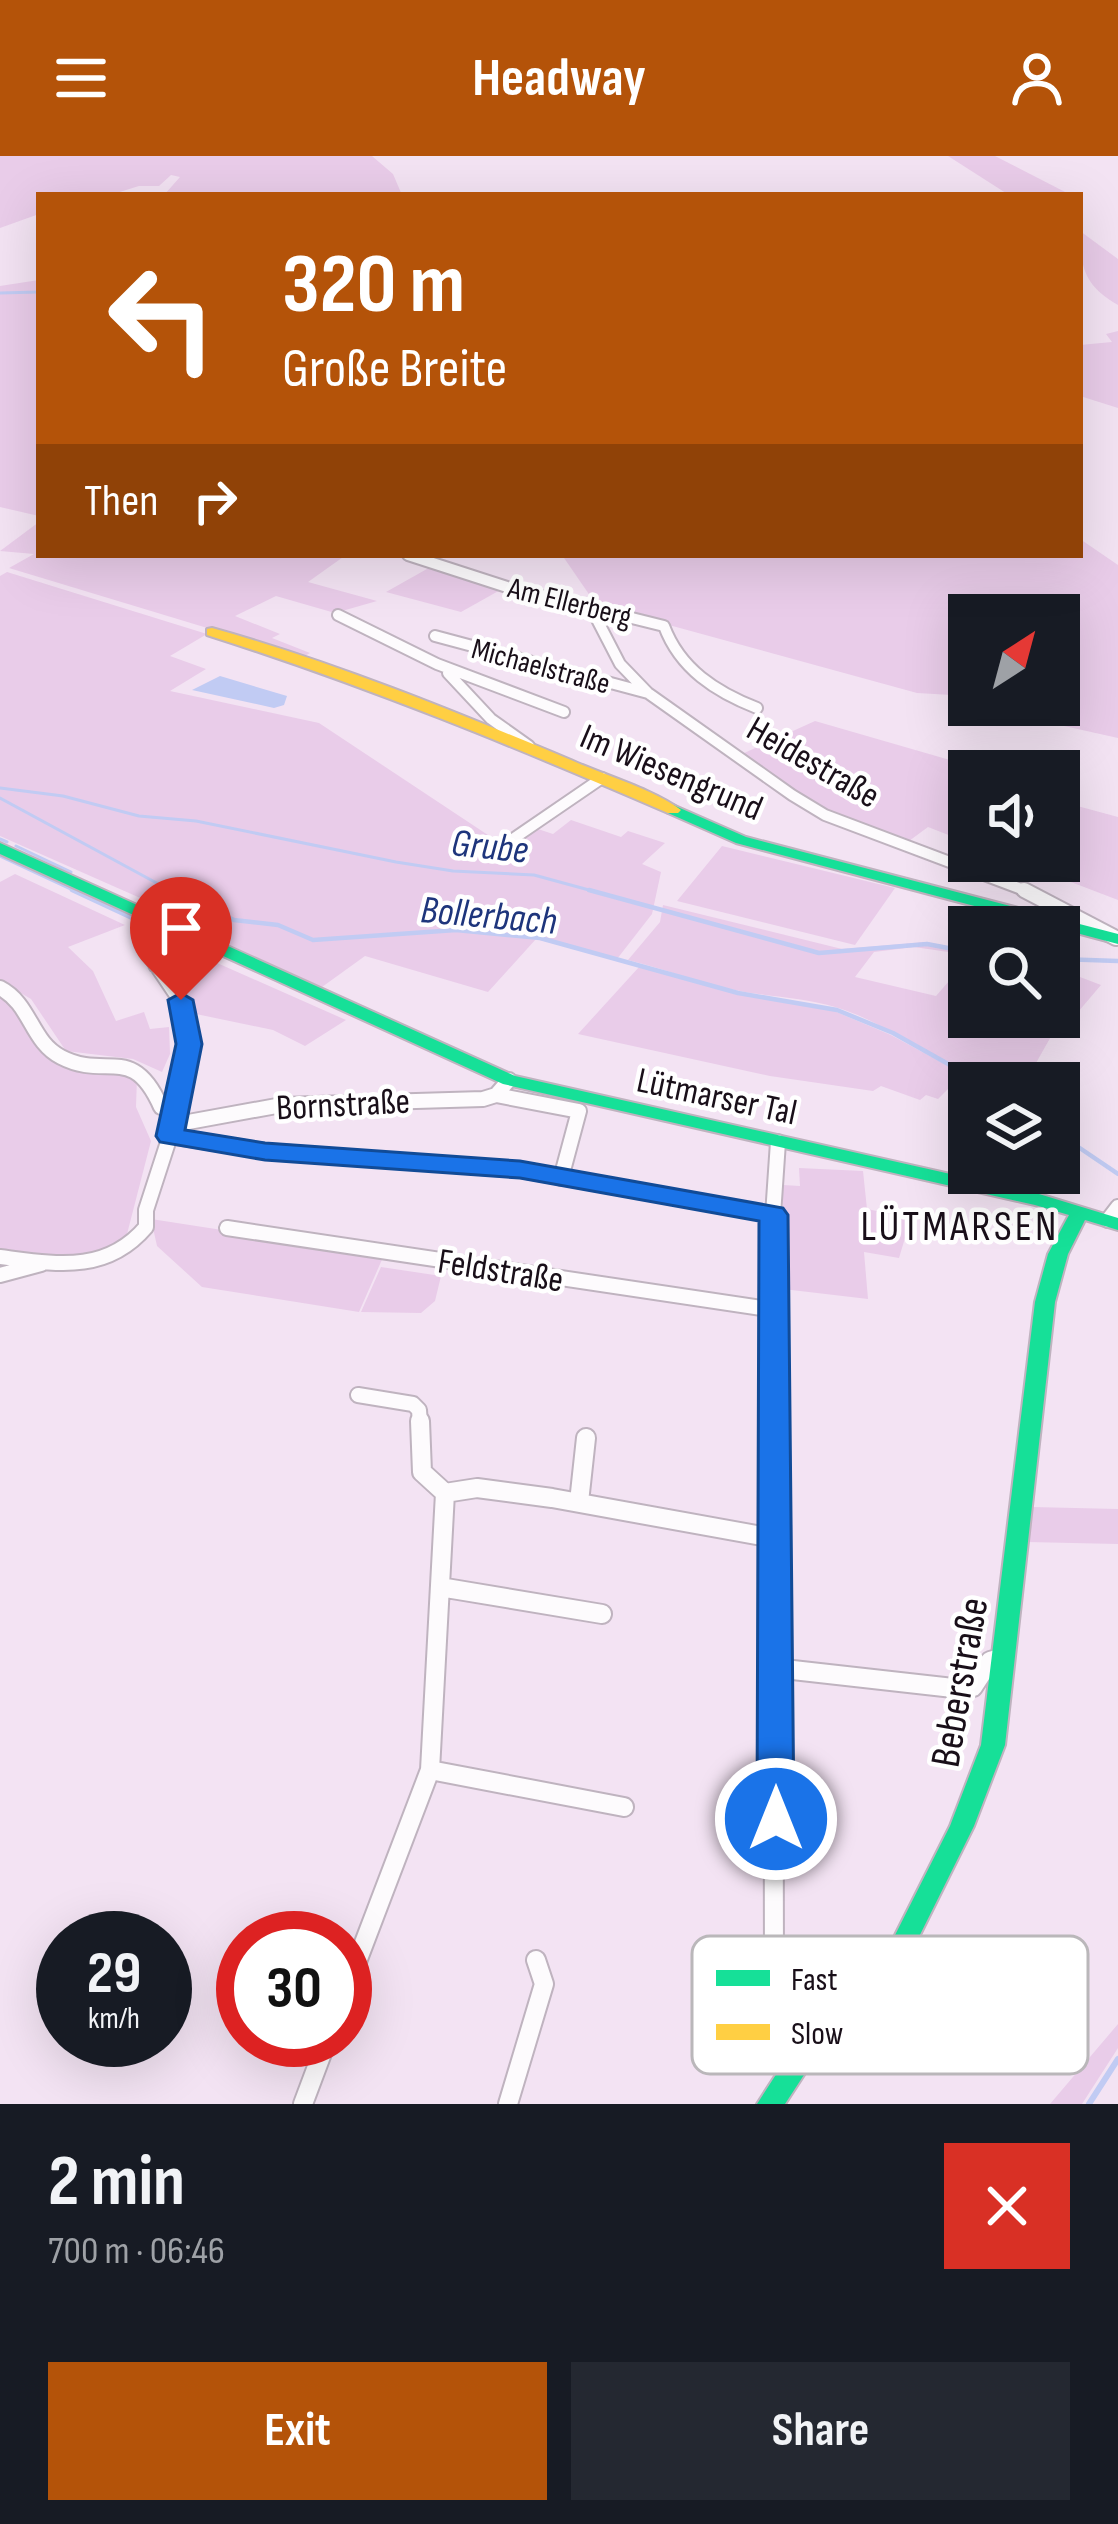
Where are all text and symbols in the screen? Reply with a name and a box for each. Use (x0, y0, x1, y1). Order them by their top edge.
icon: menu (48, 45, 114, 111)
icon: person (1004, 45, 1070, 111)
text: Headway (472, 46, 646, 111)
text: 320 m (282, 235, 465, 336)
icon: left (84, 240, 240, 396)
text: Große Breite (282, 337, 507, 402)
icon: right (182, 468, 248, 534)
text: Then (84, 474, 158, 529)
street label: Am Ellerberg (503, 570, 635, 636)
north arrow (948, 594, 1080, 726)
map controls (948, 594, 1080, 1194)
street label: Michaelstraße (468, 631, 614, 703)
street label: Heidestraße (739, 708, 887, 818)
street label: Im Wiesengrund (573, 716, 769, 831)
button: sound (948, 750, 1080, 882)
water label: Grube (449, 820, 531, 875)
pin (130, 877, 232, 1000)
water label: Bollerbach (419, 887, 559, 946)
icon: arrive (148, 895, 214, 961)
button: search (948, 906, 1080, 1038)
street label: Lütmarser Tal (633, 1060, 800, 1135)
button: layers (948, 1062, 1080, 1194)
street label: Bornstraße (275, 1081, 411, 1130)
district label: LÜTMARSEN (861, 1202, 1059, 1253)
street label: Feldstraße (435, 1240, 566, 1303)
street label: Beberstraße (920, 1594, 1000, 1771)
position arrow (713, 1756, 839, 1882)
speed limit sign: 30 (216, 1911, 372, 2067)
legend (692, 1936, 1088, 2074)
text: 29 (87, 1938, 141, 2010)
text: Fast (791, 1960, 838, 2000)
text: km/h (88, 2001, 140, 2037)
text: Slow (791, 2014, 843, 2054)
text: 2 min (48, 2139, 185, 2226)
button: close (944, 2143, 1070, 2269)
text: 700 m · 06:46 (48, 2228, 225, 2275)
button: Exit (48, 2362, 547, 2500)
button: Share (571, 2362, 1070, 2500)

